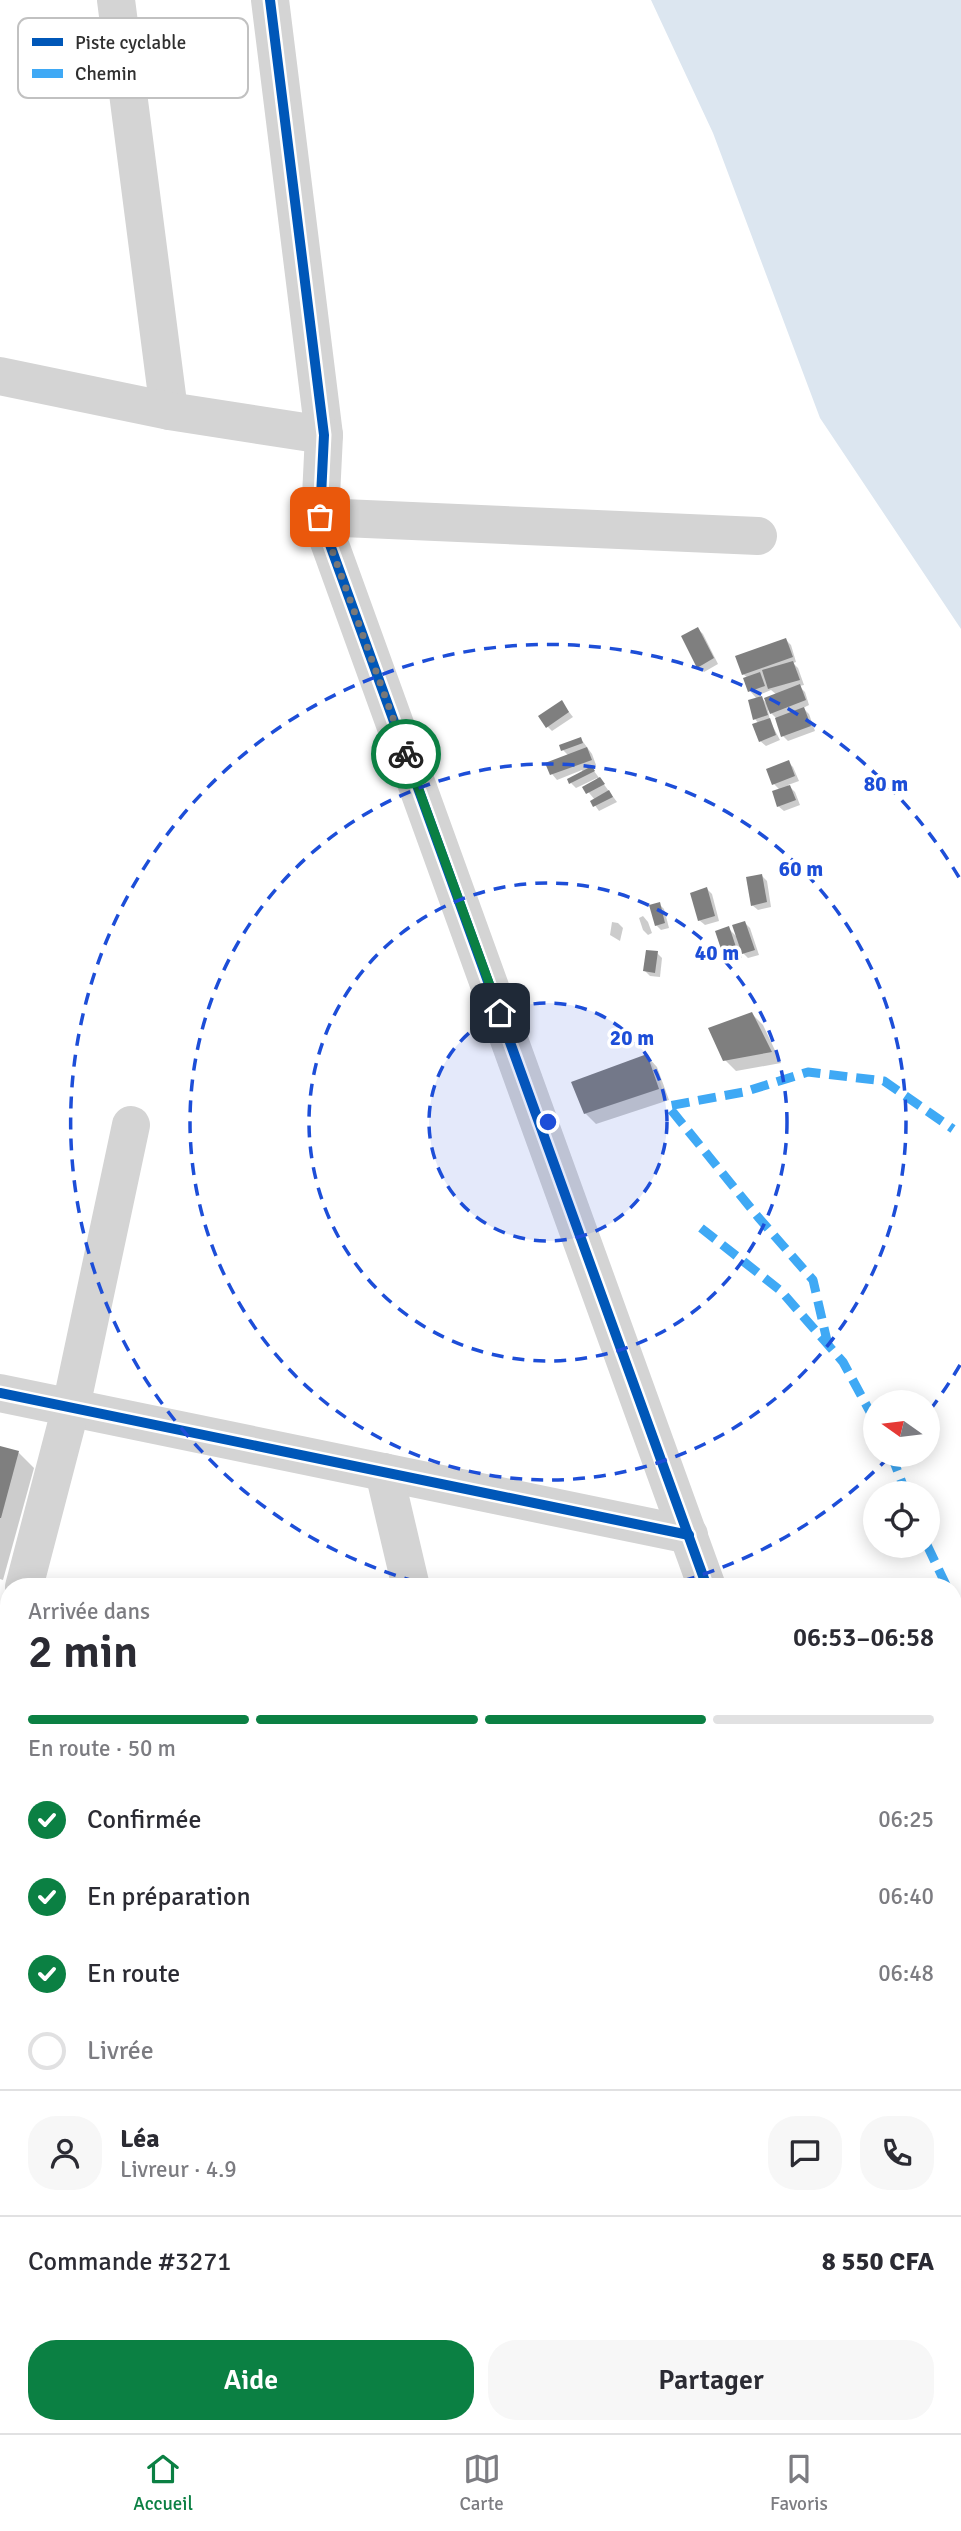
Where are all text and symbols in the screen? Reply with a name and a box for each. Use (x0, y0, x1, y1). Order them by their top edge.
legend (18, 18, 248, 98)
text: Piste cyclable (75, 31, 186, 55)
text: Chemin (75, 62, 137, 86)
pin (290, 487, 350, 547)
icon: bag (301, 498, 339, 536)
courier (371, 719, 441, 789)
icon: bike (387, 735, 425, 773)
text: 80 m (864, 771, 908, 797)
text: 60 m (779, 856, 823, 882)
text: 40 m (695, 940, 739, 966)
pin (470, 983, 530, 1043)
icon: home (481, 994, 519, 1032)
text: 20 m (610, 1025, 654, 1051)
centre of rings (536, 1110, 560, 1134)
north arrow (863, 1390, 940, 1466)
map controls (863, 1390, 940, 1558)
button: locate (863, 1481, 940, 1558)
text: Arrivée dans (28, 1597, 150, 1626)
text: 06:53–06:58 (793, 1622, 934, 1654)
text: 2 min (28, 1624, 138, 1680)
text: En route · 50 m (28, 1734, 176, 1763)
icon: check (28, 1801, 66, 1839)
text: Confirmée (87, 1804, 202, 1836)
text: 06:25 (878, 1805, 934, 1834)
icon: check (28, 1878, 66, 1916)
text: En préparation (87, 1881, 251, 1913)
text: 06:40 (878, 1882, 934, 1911)
icon: check (28, 1955, 66, 1993)
text: En route (87, 1958, 180, 1990)
text: 06:48 (878, 1959, 934, 1988)
text: Livrée (87, 2035, 154, 2067)
button: person (28, 2116, 102, 2190)
button: chat (768, 2116, 842, 2190)
button: phone (860, 2116, 934, 2190)
text: Léa (120, 2123, 160, 2155)
text: Livreur · 4.9 (120, 2155, 237, 2184)
text: Commande #3271 (28, 2246, 231, 2278)
text: 8 550 CFA (822, 2246, 934, 2278)
button: Aide (28, 2340, 474, 2420)
button: Partager (488, 2340, 934, 2420)
tab: Accueil (133, 2450, 193, 2516)
tab: Carte (459, 2450, 504, 2516)
tab: Favoris (770, 2450, 828, 2516)

